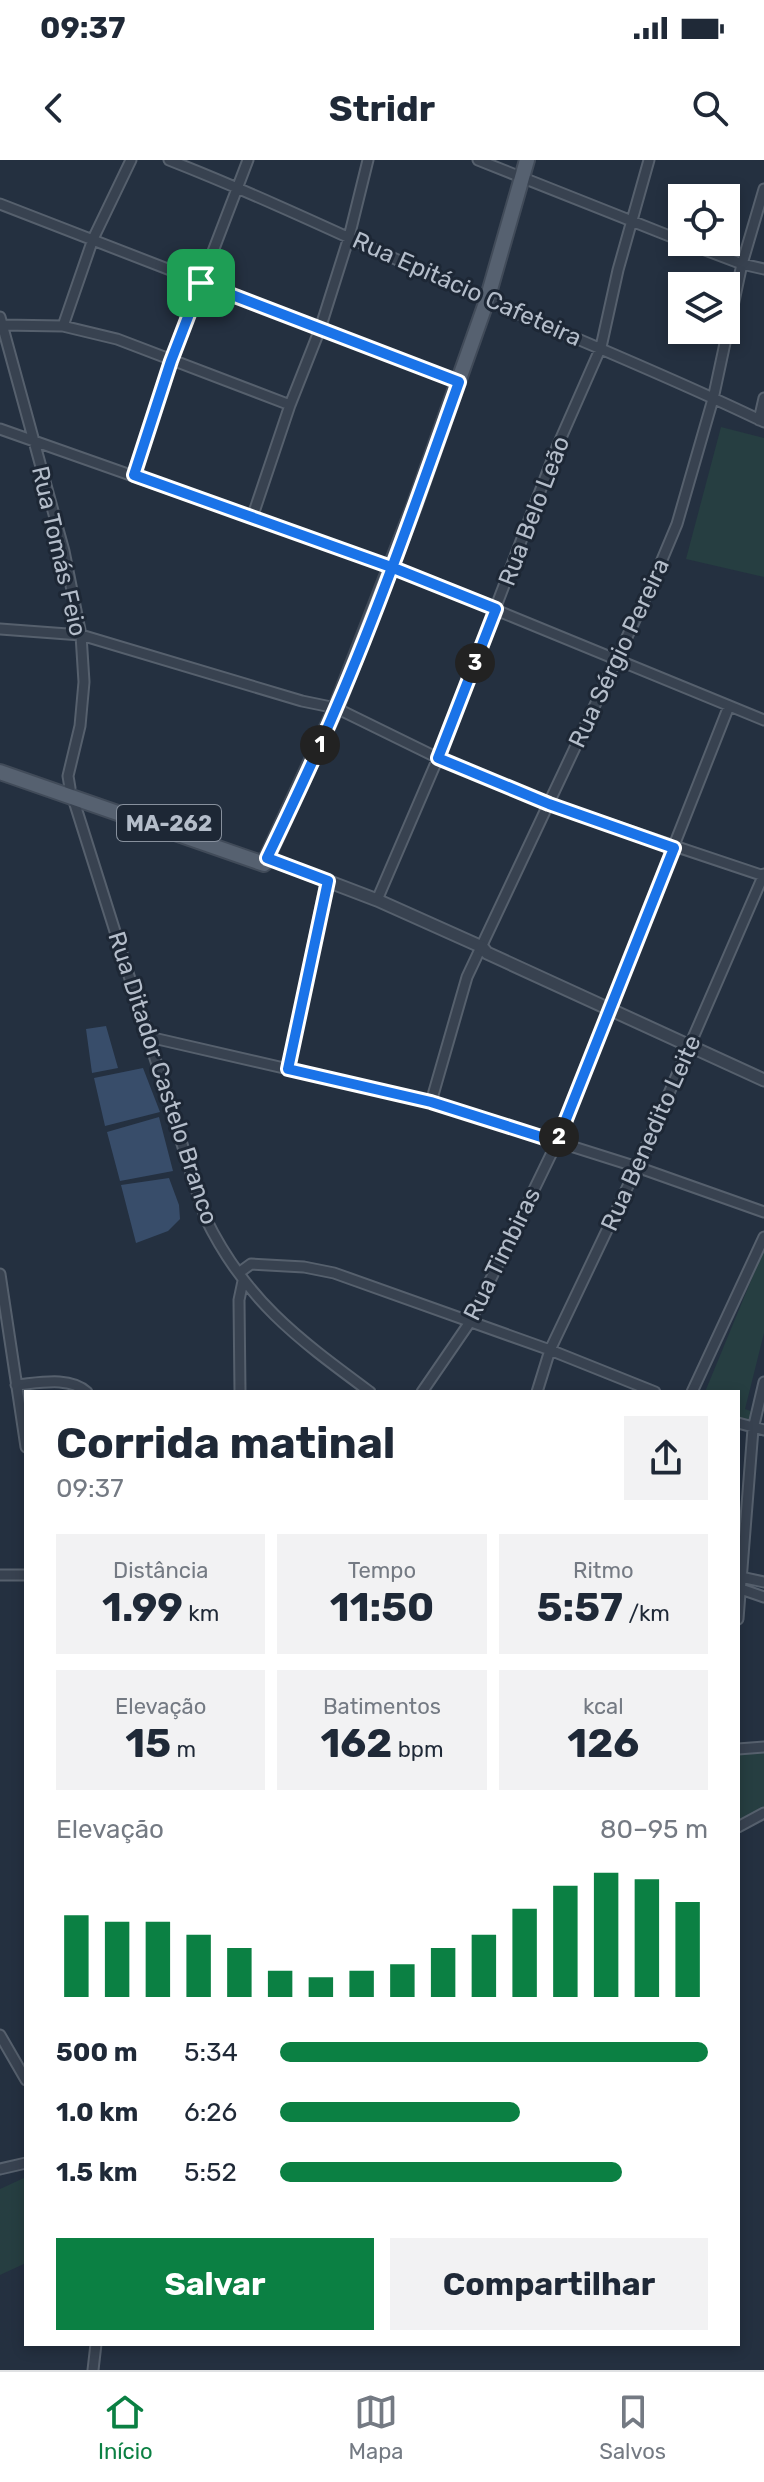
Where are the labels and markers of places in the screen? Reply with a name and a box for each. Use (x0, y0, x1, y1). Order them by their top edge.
pin (167, 249, 235, 317)
pin: 3 (455, 643, 495, 683)
pin: 1 (300, 725, 340, 765)
pin: 2 (539, 1117, 579, 1157)

